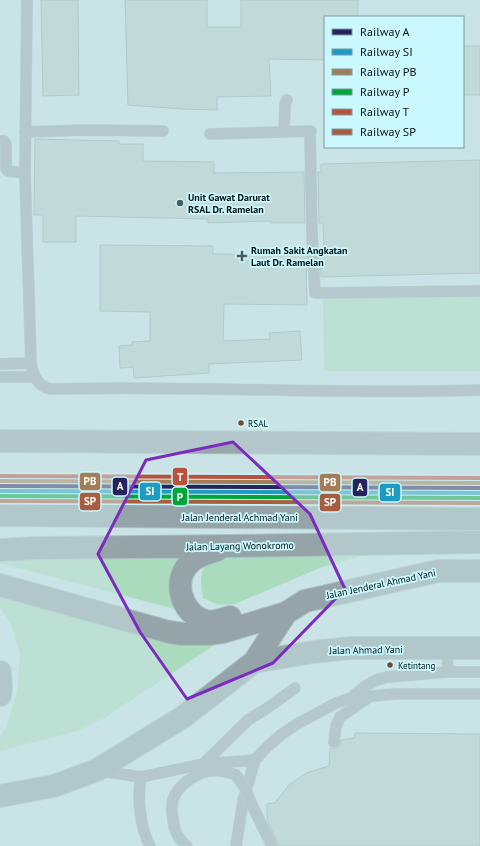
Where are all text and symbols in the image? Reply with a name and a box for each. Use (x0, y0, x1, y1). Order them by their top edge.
legend (324, 16, 464, 148)
text: Railway A (360, 24, 409, 39)
text: Railway SI (360, 44, 413, 59)
text: Railway PB (360, 64, 417, 79)
text: Railway P (360, 84, 410, 99)
text: Railway T (360, 104, 409, 119)
text: Railway SP (360, 124, 416, 139)
place label: Unit Gawat Darurat RSAL Dr. Ramelan (188, 191, 270, 216)
marker: Unit Gawat Darurat RSAL Dr. Ramelan (175, 198, 185, 208)
place label: Rumah Sakit Angkatan Laut Dr. Ramelan (251, 244, 348, 269)
marker: Rumah Sakit Angkatan Laut Dr. Ramelan (236, 250, 248, 262)
marker: RSAL (236, 418, 246, 428)
place label: RSAL (248, 418, 268, 429)
line badge: T (172, 467, 188, 486)
text: T (177, 470, 184, 484)
line badge: PB (79, 472, 101, 491)
line badge: PB (319, 473, 341, 492)
text: PB (84, 474, 97, 488)
text: PB (324, 475, 337, 489)
line badge: A (112, 477, 128, 496)
line badge: A (352, 478, 368, 497)
text: A (117, 479, 124, 493)
text: A (357, 480, 364, 494)
line badge: SI (139, 482, 161, 501)
line badge: SI (379, 483, 401, 502)
text: SI (146, 484, 154, 498)
text: SI (386, 485, 394, 499)
line badge: P (172, 487, 188, 506)
text: P (177, 490, 184, 504)
line badge: SP (79, 492, 101, 511)
line badge: SP (319, 493, 341, 512)
text: SP (84, 494, 97, 508)
text: SP (324, 495, 337, 509)
street label: Jalan Jenderal Achmad Yani (181, 511, 298, 524)
street label: Jalan Layang Wonokromo (185, 539, 294, 553)
street label: Jalan Jenderal Ahmad Yani (324, 566, 437, 602)
street label: Jalan Ahmad Yani (328, 643, 403, 657)
marker: Ketintang (385, 660, 395, 670)
place label: Ketintang (398, 660, 435, 671)

